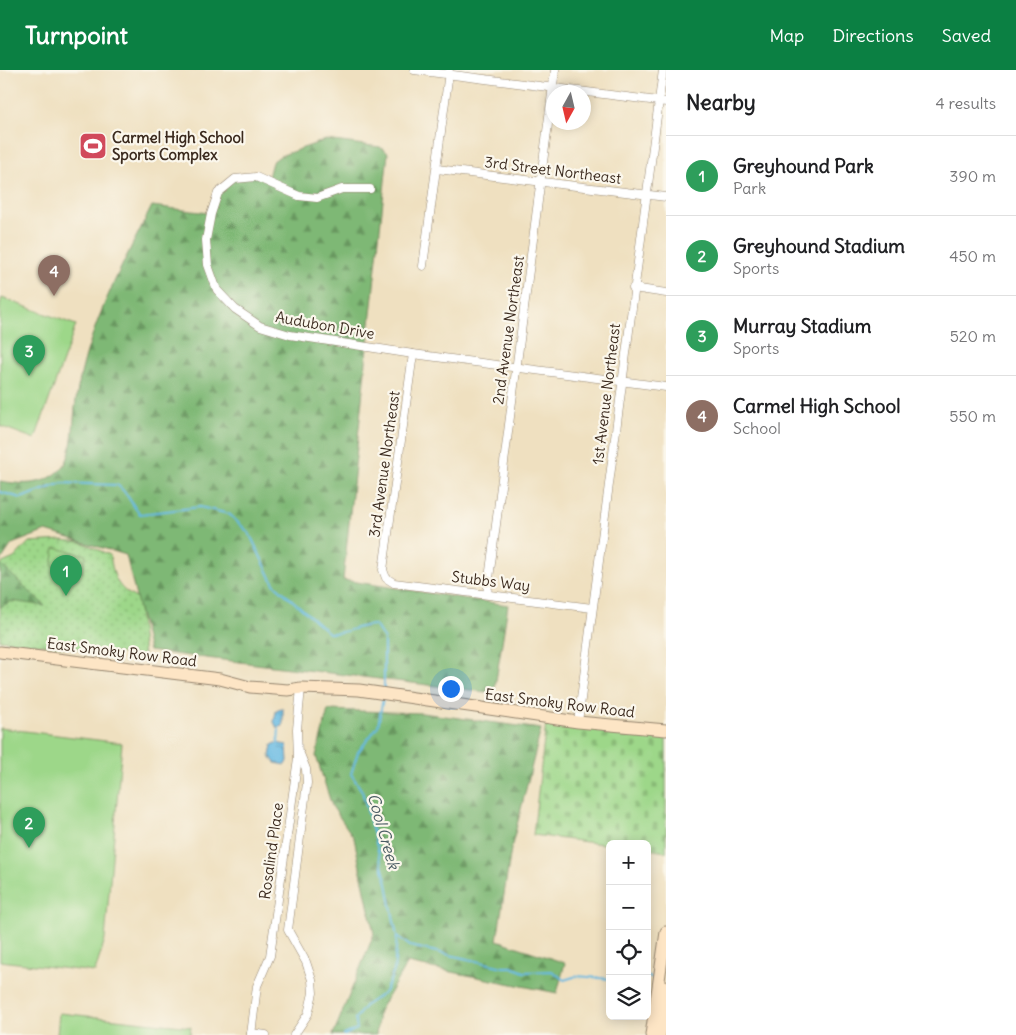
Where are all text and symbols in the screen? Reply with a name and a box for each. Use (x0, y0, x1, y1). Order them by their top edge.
text: Turnpoint (25, 20, 128, 50)
text: Map (769, 24, 804, 47)
text: Directions (832, 24, 914, 47)
text: Saved (942, 24, 991, 47)
north arrow (546, 85, 591, 130)
text: Nearby (686, 89, 756, 116)
text: 4 results (935, 93, 996, 113)
place label: Carmel High School Sports Complex (112, 128, 244, 165)
sports icon: Carmel High School Sports Complex (78, 131, 108, 161)
street label: 3rd Street Northeast (484, 152, 622, 188)
text: Greyhound Park (733, 154, 874, 178)
text: 1 (699, 166, 705, 186)
text: 390 m (949, 166, 996, 186)
text: Park (733, 178, 766, 198)
text: Greyhound Stadium (733, 234, 905, 258)
text: 2 (698, 246, 706, 266)
text: 450 m (949, 246, 996, 266)
street label: 2nd Avenue Northeast (488, 254, 528, 406)
pin: 4 (38, 255, 70, 296)
text: Sports (733, 258, 779, 278)
street label: Audubon Drive (274, 307, 376, 343)
text: Murray Stadium (733, 314, 871, 338)
street label: 1st Avenue Northeast (588, 322, 624, 466)
text: 3 (697, 326, 707, 346)
text: 520 m (950, 326, 996, 346)
pin: 3 (13, 335, 45, 376)
text: Sports (733, 338, 779, 358)
street label: 3rd Avenue Northeast (364, 390, 404, 538)
text: Carmel High School (733, 394, 900, 418)
text: 4 (697, 406, 707, 426)
text: 550 m (949, 406, 996, 426)
text: School (733, 418, 781, 438)
pin: 1 (50, 555, 82, 596)
street label: Stubbs Way (451, 567, 531, 595)
street label: East Smoky Row Road (46, 633, 198, 671)
your location (438, 676, 464, 702)
street label: East Smoky Row Road (484, 684, 636, 722)
water label: Cool Creek (364, 791, 405, 873)
street label: Rosalind Place (255, 801, 287, 901)
pin: 2 (13, 807, 45, 848)
map controls (606, 840, 651, 1020)
button: + (606, 840, 651, 885)
button: − (606, 885, 651, 930)
button: locate (606, 930, 651, 975)
button: layers (606, 975, 651, 1020)

